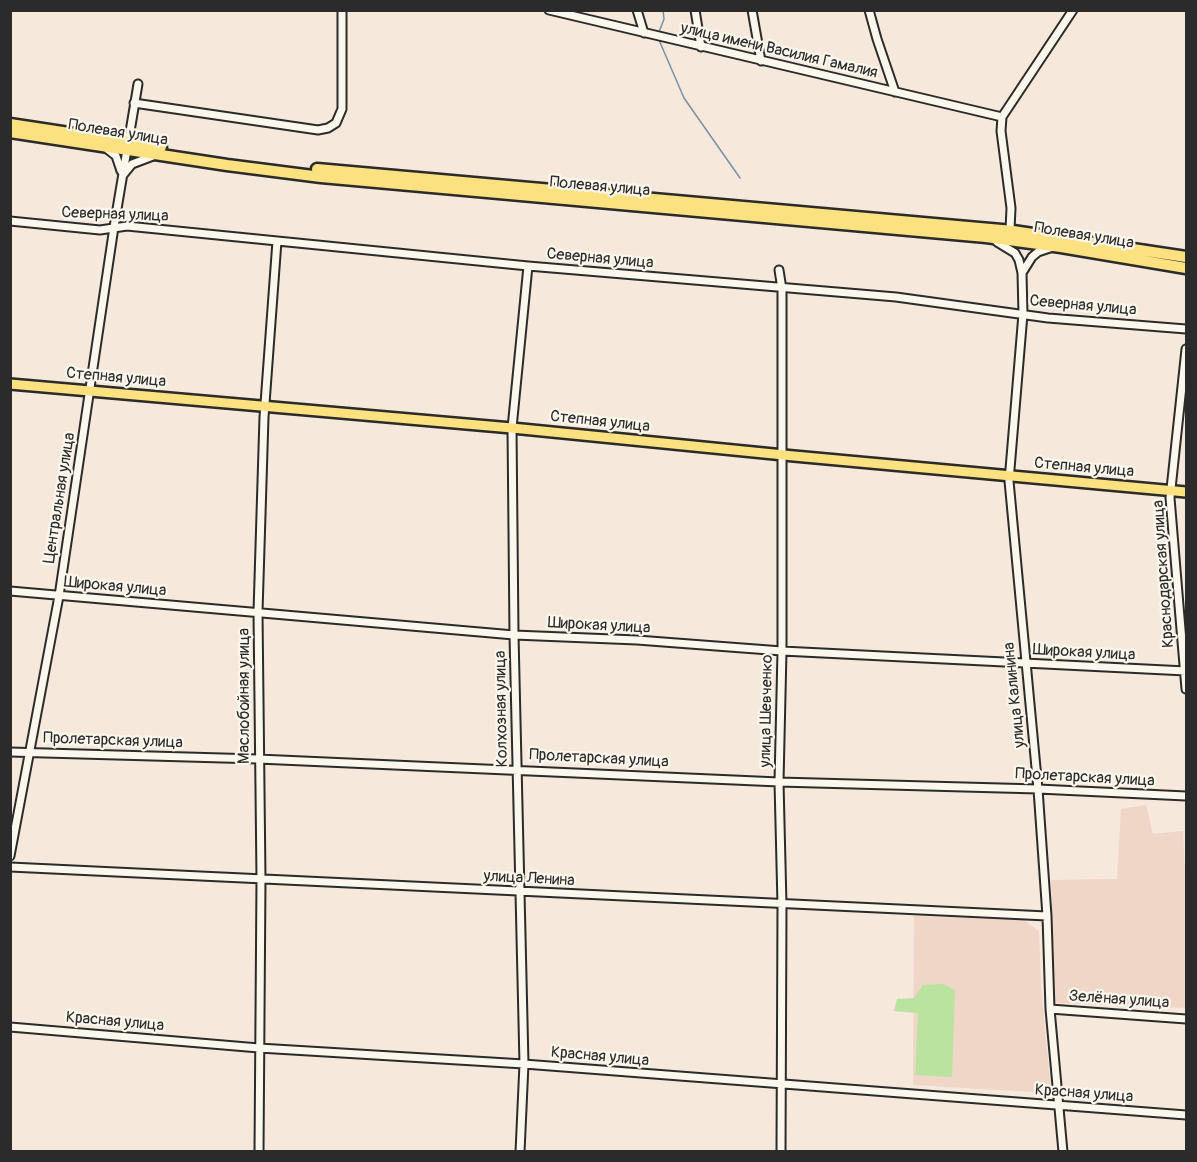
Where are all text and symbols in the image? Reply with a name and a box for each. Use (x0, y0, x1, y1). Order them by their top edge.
street label: улица имени Василия Гамалия (678, 19, 880, 83)
street label: Полевая улица (67, 116, 169, 150)
street label: Полевая улица (549, 173, 651, 201)
street label: Северная улица (61, 204, 169, 226)
street label: Полевая улица (1033, 219, 1135, 253)
street label: Северная улица (546, 245, 654, 273)
street label: Северная улица (1029, 292, 1137, 320)
street label: Степная улица (65, 364, 167, 392)
street label: Степная улица (549, 407, 651, 437)
street label: Центральная улица (40, 431, 80, 565)
street label: Степная улица (1033, 454, 1135, 482)
street label: Краснодарская улица (1149, 499, 1179, 649)
street label: Широкая улица (63, 573, 167, 601)
street label: Широкая улица (547, 614, 651, 638)
street label: Маслобойная улица (235, 628, 255, 764)
street label: улица Калинина (1000, 641, 1030, 749)
street label: Широкая улица (1032, 641, 1136, 665)
street label: Колхозная улица (491, 650, 513, 768)
street label: улица Шевченко (756, 654, 778, 768)
street label: Пролетарская улица (43, 729, 183, 753)
street label: Пролетарская улица (529, 746, 669, 772)
street label: Пролетарская улица (1015, 765, 1155, 791)
street label: улица Ленина (483, 867, 575, 891)
street label: Зелёная улица (1068, 987, 1170, 1013)
street label: Красная улица (65, 1008, 165, 1036)
street label: Красная улица (550, 1043, 650, 1071)
street label: Красная улица (1034, 1081, 1134, 1107)

